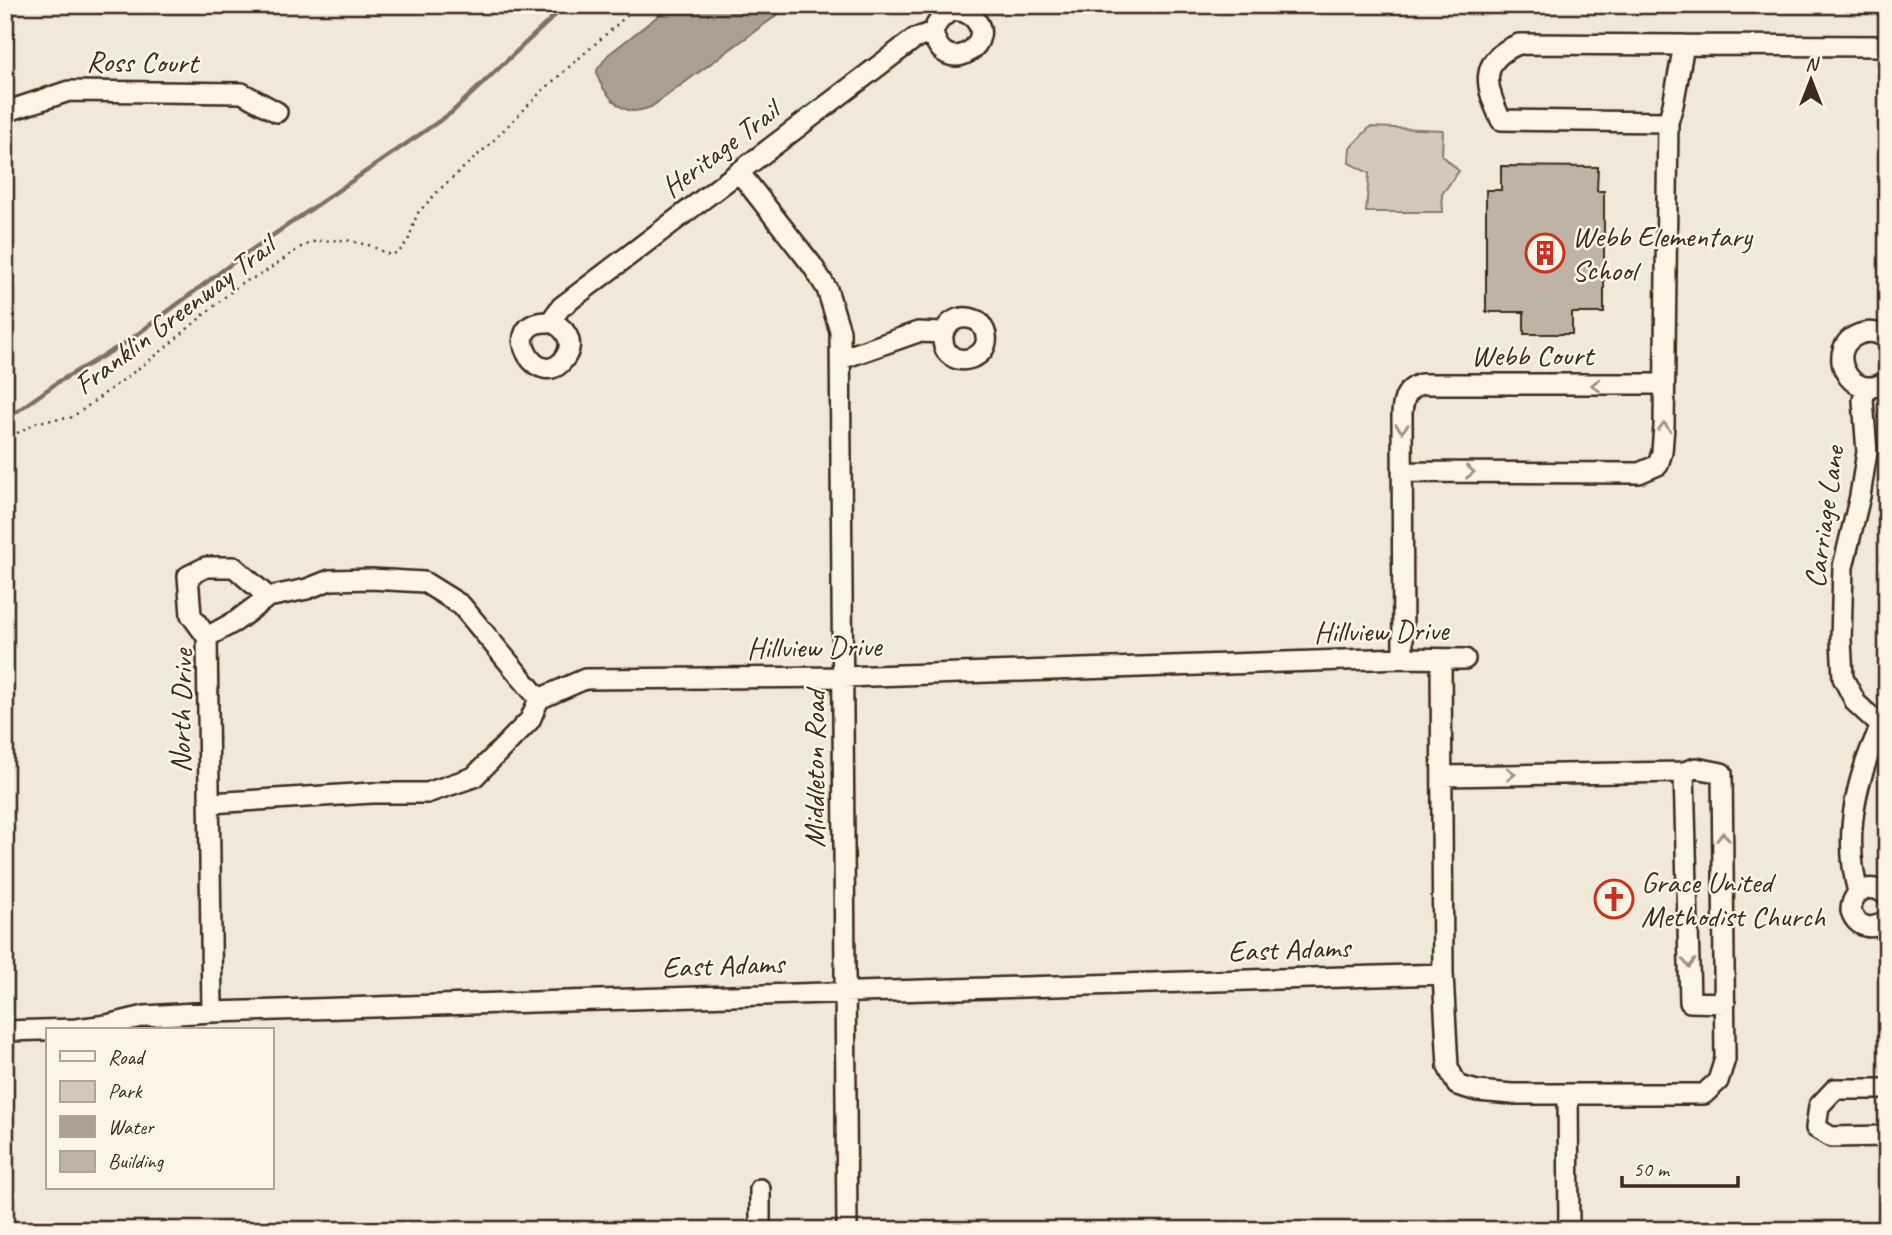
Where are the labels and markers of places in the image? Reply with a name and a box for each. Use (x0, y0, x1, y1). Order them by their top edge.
place label: Webb Elementary School (1572, 217, 1754, 289)
building icon: Webb Elementary School (1524, 232, 1566, 274)
place label: Grace United Methodist Church (1641, 863, 1826, 935)
church icon: Grace United Methodist Church (1593, 878, 1635, 920)

